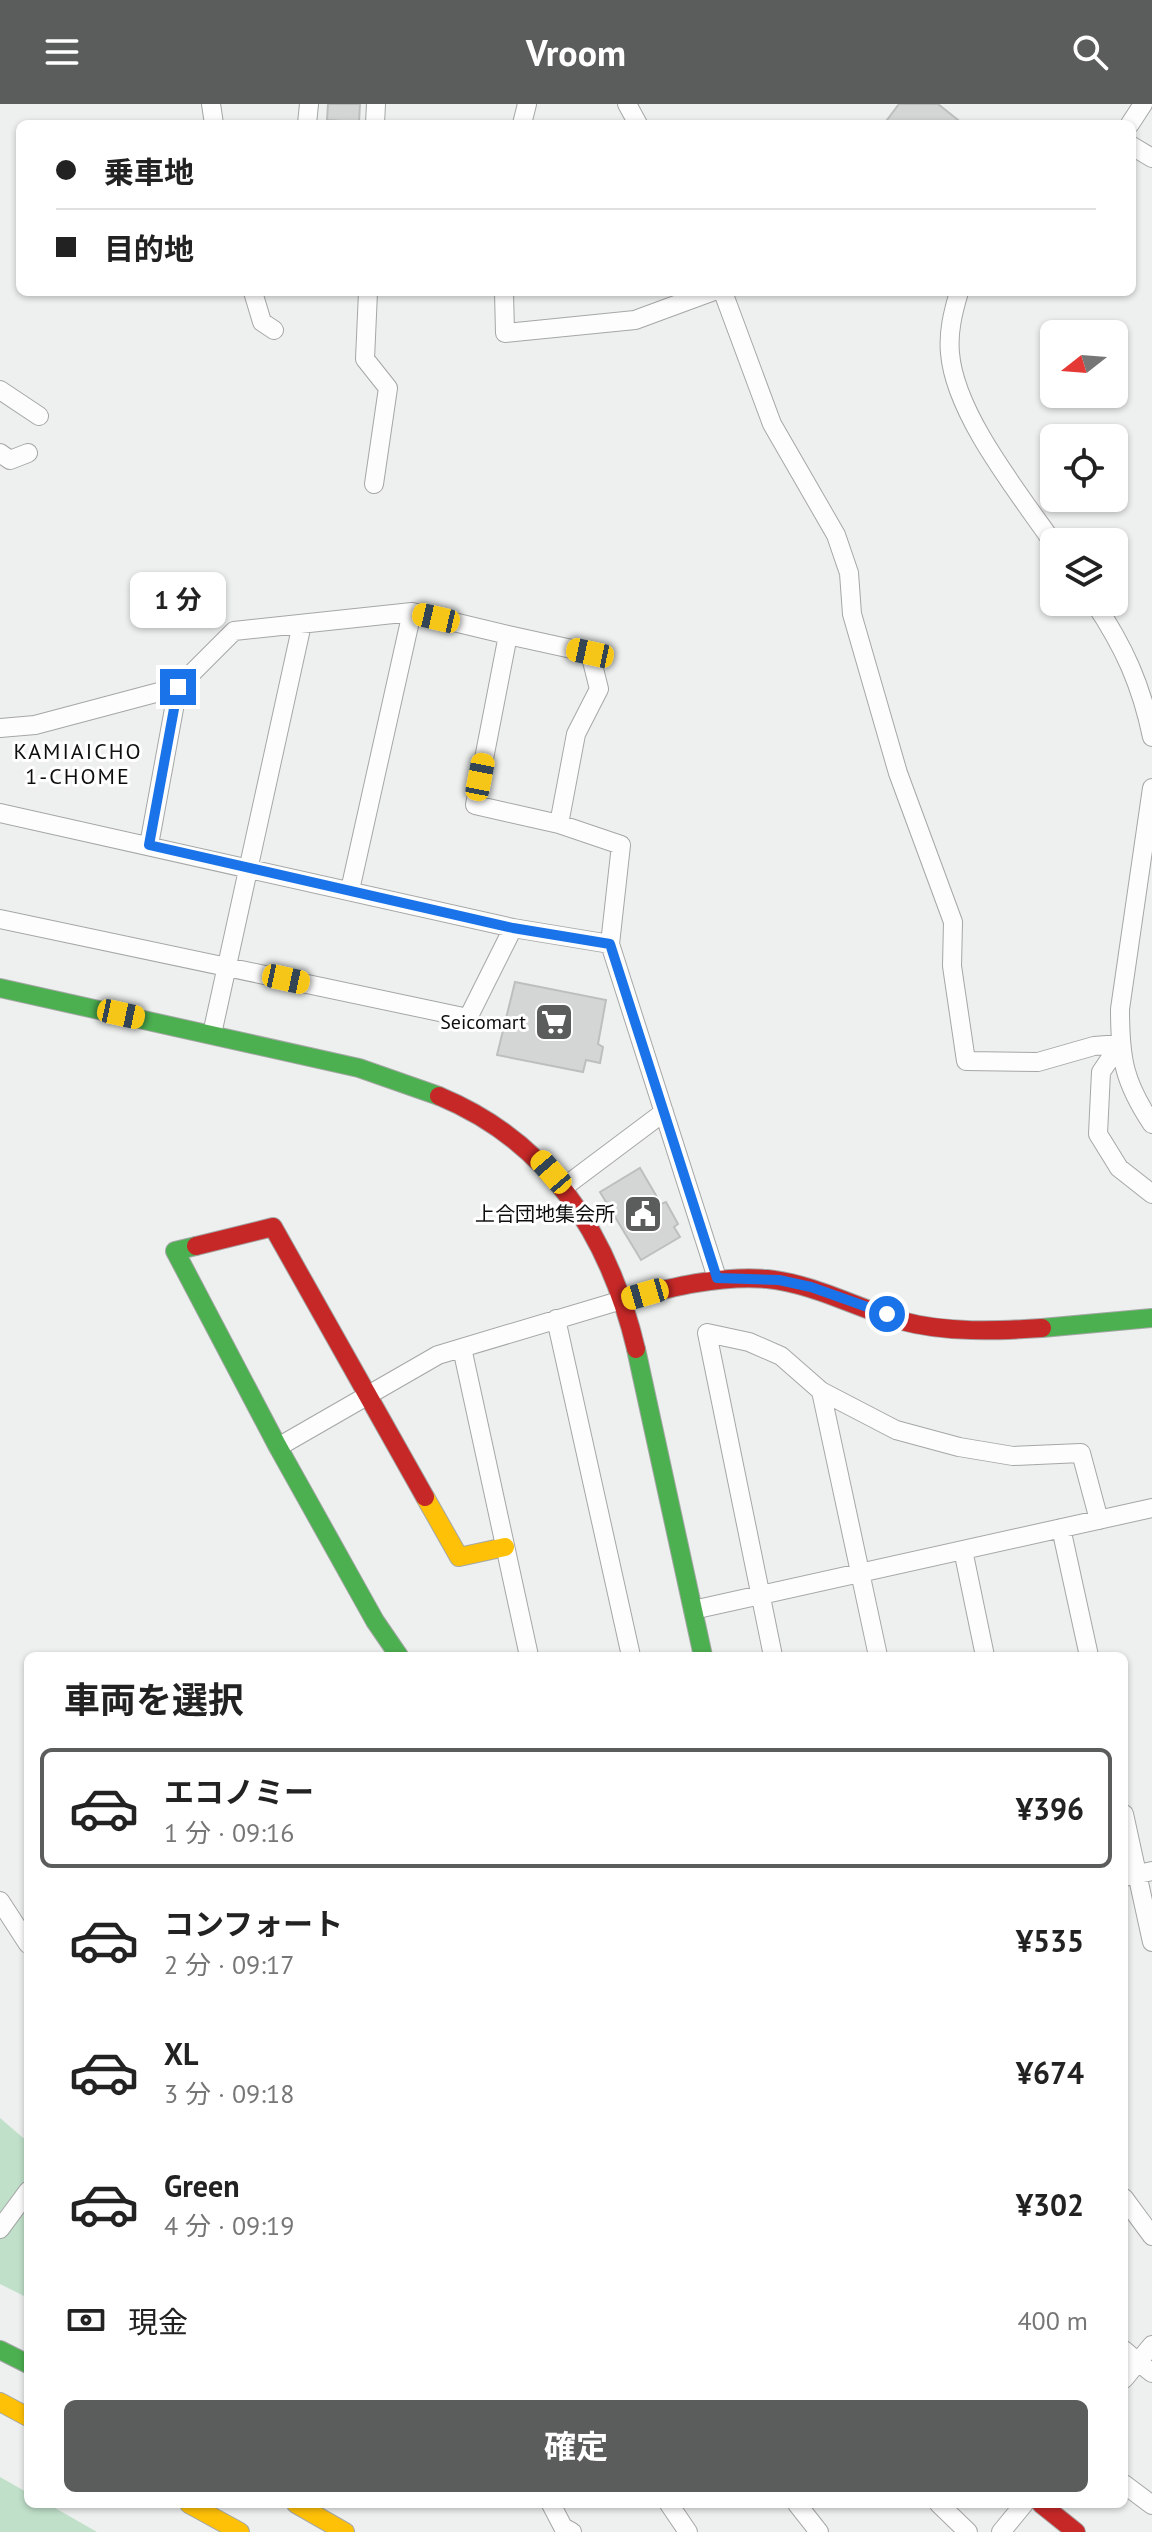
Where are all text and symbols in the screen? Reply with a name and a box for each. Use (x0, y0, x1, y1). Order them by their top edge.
text: Vroom (526, 29, 626, 76)
icon: menu (40, 30, 84, 74)
icon: search (1068, 30, 1112, 74)
text: 乗車地 (104, 152, 194, 191)
text: 目的地 (104, 229, 194, 268)
north arrow (1040, 320, 1128, 408)
map controls (1040, 320, 1128, 616)
button: locate (1040, 424, 1128, 512)
button: layers (1040, 528, 1128, 616)
callout: 1 分 (130, 571, 226, 627)
text: 1 分 (154, 583, 202, 616)
car (410, 601, 462, 635)
car (564, 636, 616, 670)
route end (160, 669, 196, 705)
district label: KAMIAICHO 1-CHOME (13, 737, 143, 790)
car (464, 751, 496, 803)
car (260, 962, 312, 996)
car (95, 997, 147, 1031)
supermarket icon: Seicomart (533, 1001, 575, 1043)
place label: Seicomart (440, 1009, 526, 1035)
car (526, 1146, 576, 1198)
public building icon: 上合団地集会所 (622, 1193, 664, 1235)
place label: 上合団地集会所 (475, 1201, 615, 1227)
car (619, 1276, 671, 1312)
route start (869, 1296, 905, 1332)
text: 車両を選択 (64, 1676, 244, 1723)
icon: car (68, 1772, 140, 1844)
text: エコノミー (164, 1772, 314, 1811)
text: ¥396 (1016, 1789, 1084, 1828)
text: 1 分 · 09:16 (164, 1816, 294, 1849)
icon: car (68, 1904, 140, 1976)
text: コンフォート (164, 1904, 343, 1943)
text: ¥535 (1016, 1921, 1084, 1960)
text: 2 分 · 09:17 (164, 1948, 294, 1981)
text: XL (164, 2034, 198, 2073)
icon: car (68, 2036, 140, 2108)
text: ¥674 (1016, 2053, 1084, 2092)
text: 3 分 · 09:18 (164, 2077, 294, 2110)
text: Green (164, 2166, 239, 2205)
icon: car (68, 2168, 140, 2240)
text: ¥302 (1016, 2185, 1084, 2224)
text: 4 分 · 09:19 (164, 2209, 294, 2242)
icon: cash (64, 2298, 108, 2342)
text: 現金 (128, 2302, 188, 2341)
text: 400 m (1017, 2304, 1088, 2337)
button: 確定 (64, 2400, 1088, 2492)

